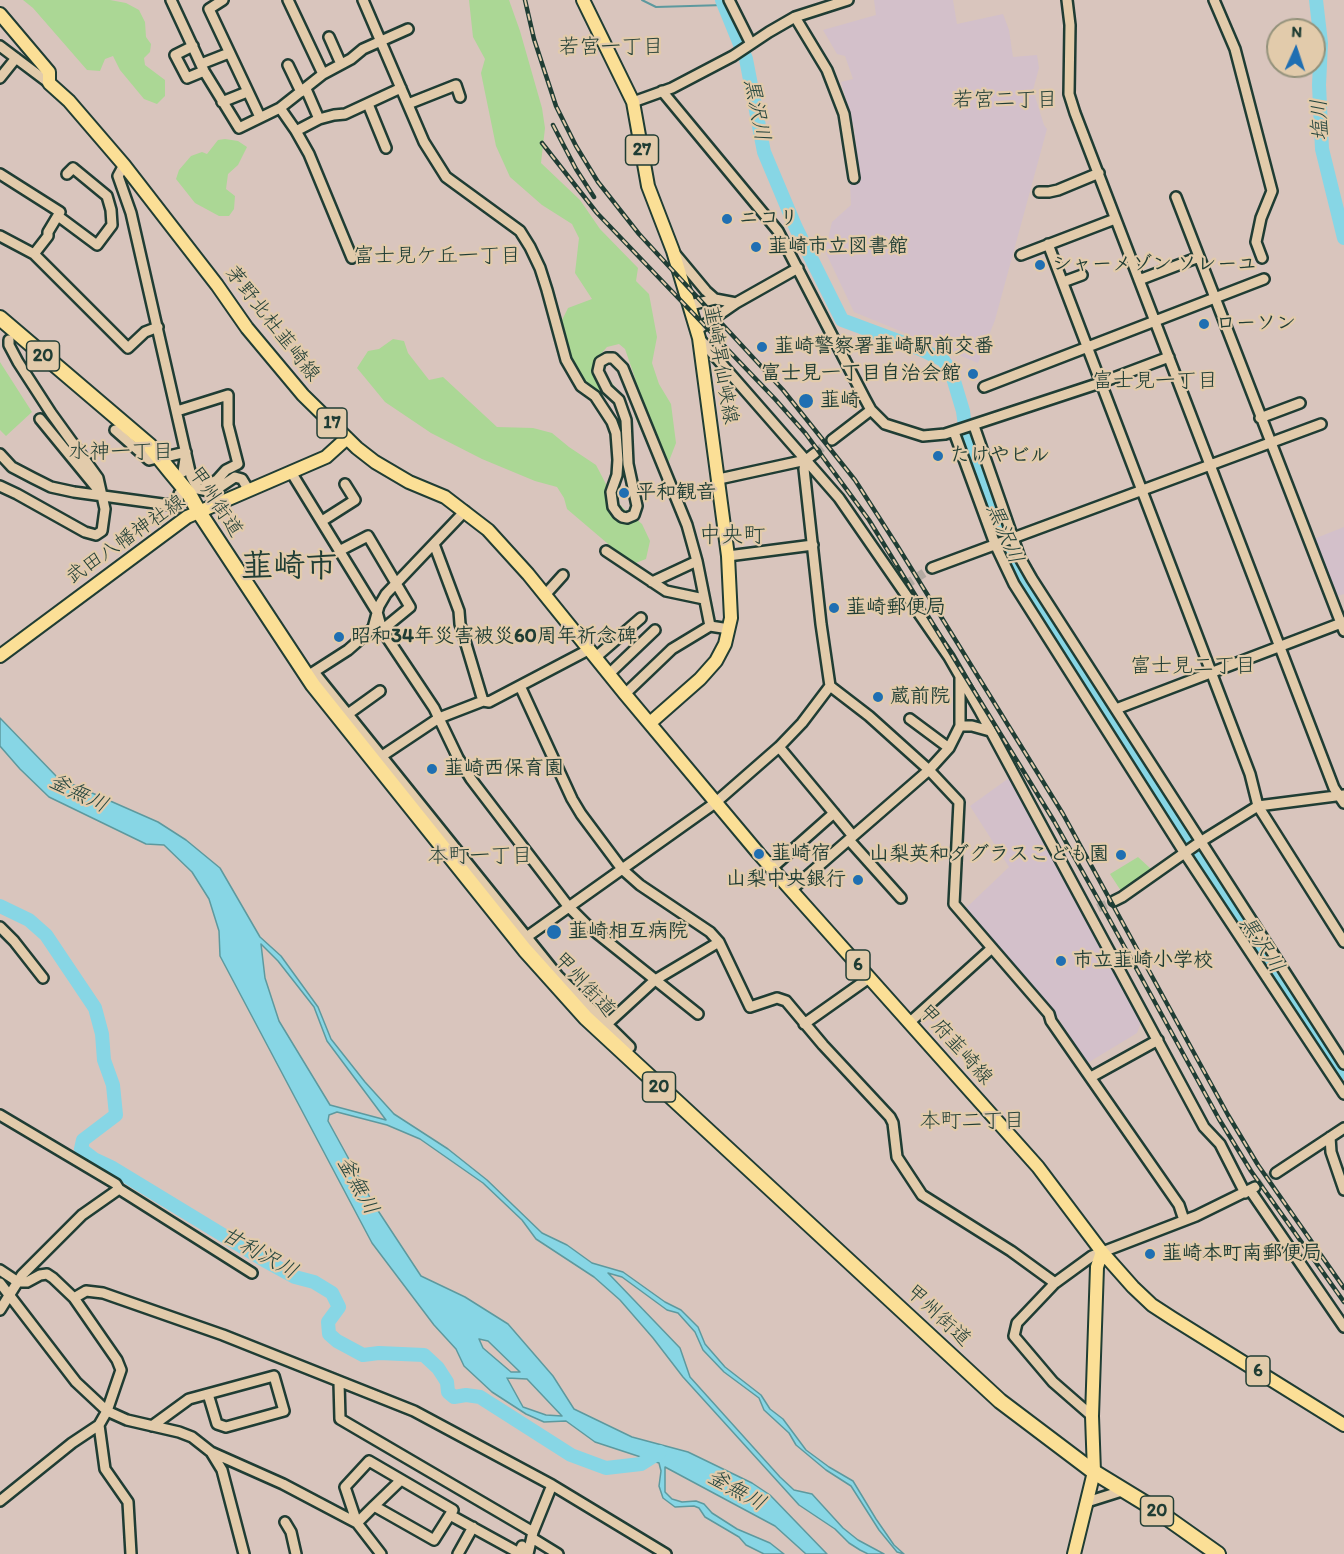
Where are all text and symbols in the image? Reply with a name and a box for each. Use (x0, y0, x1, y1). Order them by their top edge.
north arrow (1266, 18, 1326, 78)
text: N (1291, 22, 1303, 41)
district label: 若宮一丁目 (559, 35, 663, 61)
water label: 黒沢川 (738, 77, 774, 143)
district label: 若宮二丁目 (953, 88, 1057, 114)
water label: 塩川 (1307, 98, 1335, 142)
road number: 27 (626, 135, 658, 165)
place label: ニコリ (739, 207, 799, 231)
marker: ニコリ (720, 212, 734, 226)
place label: 韮崎市立図書館 (768, 235, 908, 259)
marker: 韮崎市立図書館 (749, 240, 763, 254)
district label: 富士見ケ丘一丁目 (353, 244, 521, 270)
place label: シャーメゾン ソレーユ (1052, 253, 1257, 277)
marker: シャーメゾン ソレーユ (1033, 258, 1047, 272)
street label: 茅野北杜韮崎線 (219, 261, 325, 387)
street label: 韮崎昇仙峡線 (698, 304, 742, 426)
place label: ローソン (1216, 312, 1296, 336)
marker: ローソン (1197, 317, 1211, 331)
place label: 韮崎警察署韮崎駅前交番 (774, 335, 994, 359)
marker: 韮崎警察署韮崎駅前交番 (755, 340, 769, 354)
road number: 20 (26, 341, 60, 371)
place label: 富士見一丁目自治会館 (761, 362, 961, 386)
marker: 富士見一丁目自治会館 (966, 367, 980, 381)
district label: 富士見一丁目 (1092, 369, 1218, 395)
place label: 韮崎 (820, 389, 860, 413)
marker: 韮崎 (797, 392, 815, 410)
road number: 17 (317, 408, 347, 438)
district label: 水神一丁目 (69, 440, 173, 466)
place label: たけやビル (950, 444, 1050, 468)
marker: たけやビル (931, 449, 945, 463)
street label: 甲州街道 (183, 462, 247, 542)
place label: 平和観音 (636, 481, 716, 505)
marker: 平和観音 (617, 486, 631, 500)
street label: 武田八幡神社線 (62, 490, 190, 590)
water label: 黒沢川 (980, 500, 1028, 568)
district label: 中央町 (699, 523, 765, 549)
district label: 韮崎市 (241, 549, 337, 587)
place label: 韮崎郵便局 (846, 596, 946, 620)
marker: 韮崎郵便局 (827, 601, 841, 615)
place label: 昭和34年災害被災60周年祈念碑 (351, 625, 637, 649)
marker: 昭和34年災害被災60周年祈念碑 (332, 630, 346, 644)
district label: 富士見二丁目 (1130, 654, 1256, 680)
place label: 蔵前院 (890, 685, 950, 709)
marker: 蔵前院 (871, 690, 885, 704)
place label: 韮崎西保育園 (444, 757, 564, 781)
marker: 韮崎西保育園 (425, 762, 439, 776)
water label: 釜無川 (44, 769, 112, 819)
place label: 韮崎宿 (771, 842, 831, 866)
place label: 山梨英和ダグラスこども園 (869, 843, 1109, 867)
district label: 本町一丁目 (428, 844, 532, 870)
marker: 韮崎宿 (752, 847, 766, 861)
marker: 山梨英和ダグラスこども園 (1114, 848, 1128, 862)
place label: 山梨中央銀行 (726, 868, 846, 892)
marker: 山梨中央銀行 (851, 873, 865, 887)
water label: 黒沢川 (1233, 912, 1289, 978)
place label: 韮崎相互病院 (568, 920, 688, 944)
marker: 韮崎相互病院 (545, 923, 563, 941)
street label: 甲州街道 (548, 948, 620, 1022)
place label: 市立韮崎小学校 (1073, 949, 1213, 973)
road number: 6 (846, 950, 870, 980)
marker: 市立韮崎小学校 (1054, 954, 1068, 968)
street label: 甲府韮崎線 (913, 1000, 997, 1090)
road number: 20 (642, 1072, 676, 1102)
district label: 本町二丁目 (920, 1109, 1024, 1135)
water label: 釜無川 (331, 1152, 383, 1220)
water label: 甘利沢川 (216, 1223, 302, 1285)
place label: 韮崎本町南郵便局 (1162, 1242, 1322, 1266)
marker: 韮崎本町南郵便局 (1143, 1247, 1157, 1261)
street label: 甲州街道 (901, 1280, 975, 1352)
road number: 6 (1246, 1356, 1270, 1386)
water label: 釜無川 (702, 1465, 770, 1517)
road number: 20 (1140, 1496, 1174, 1526)

